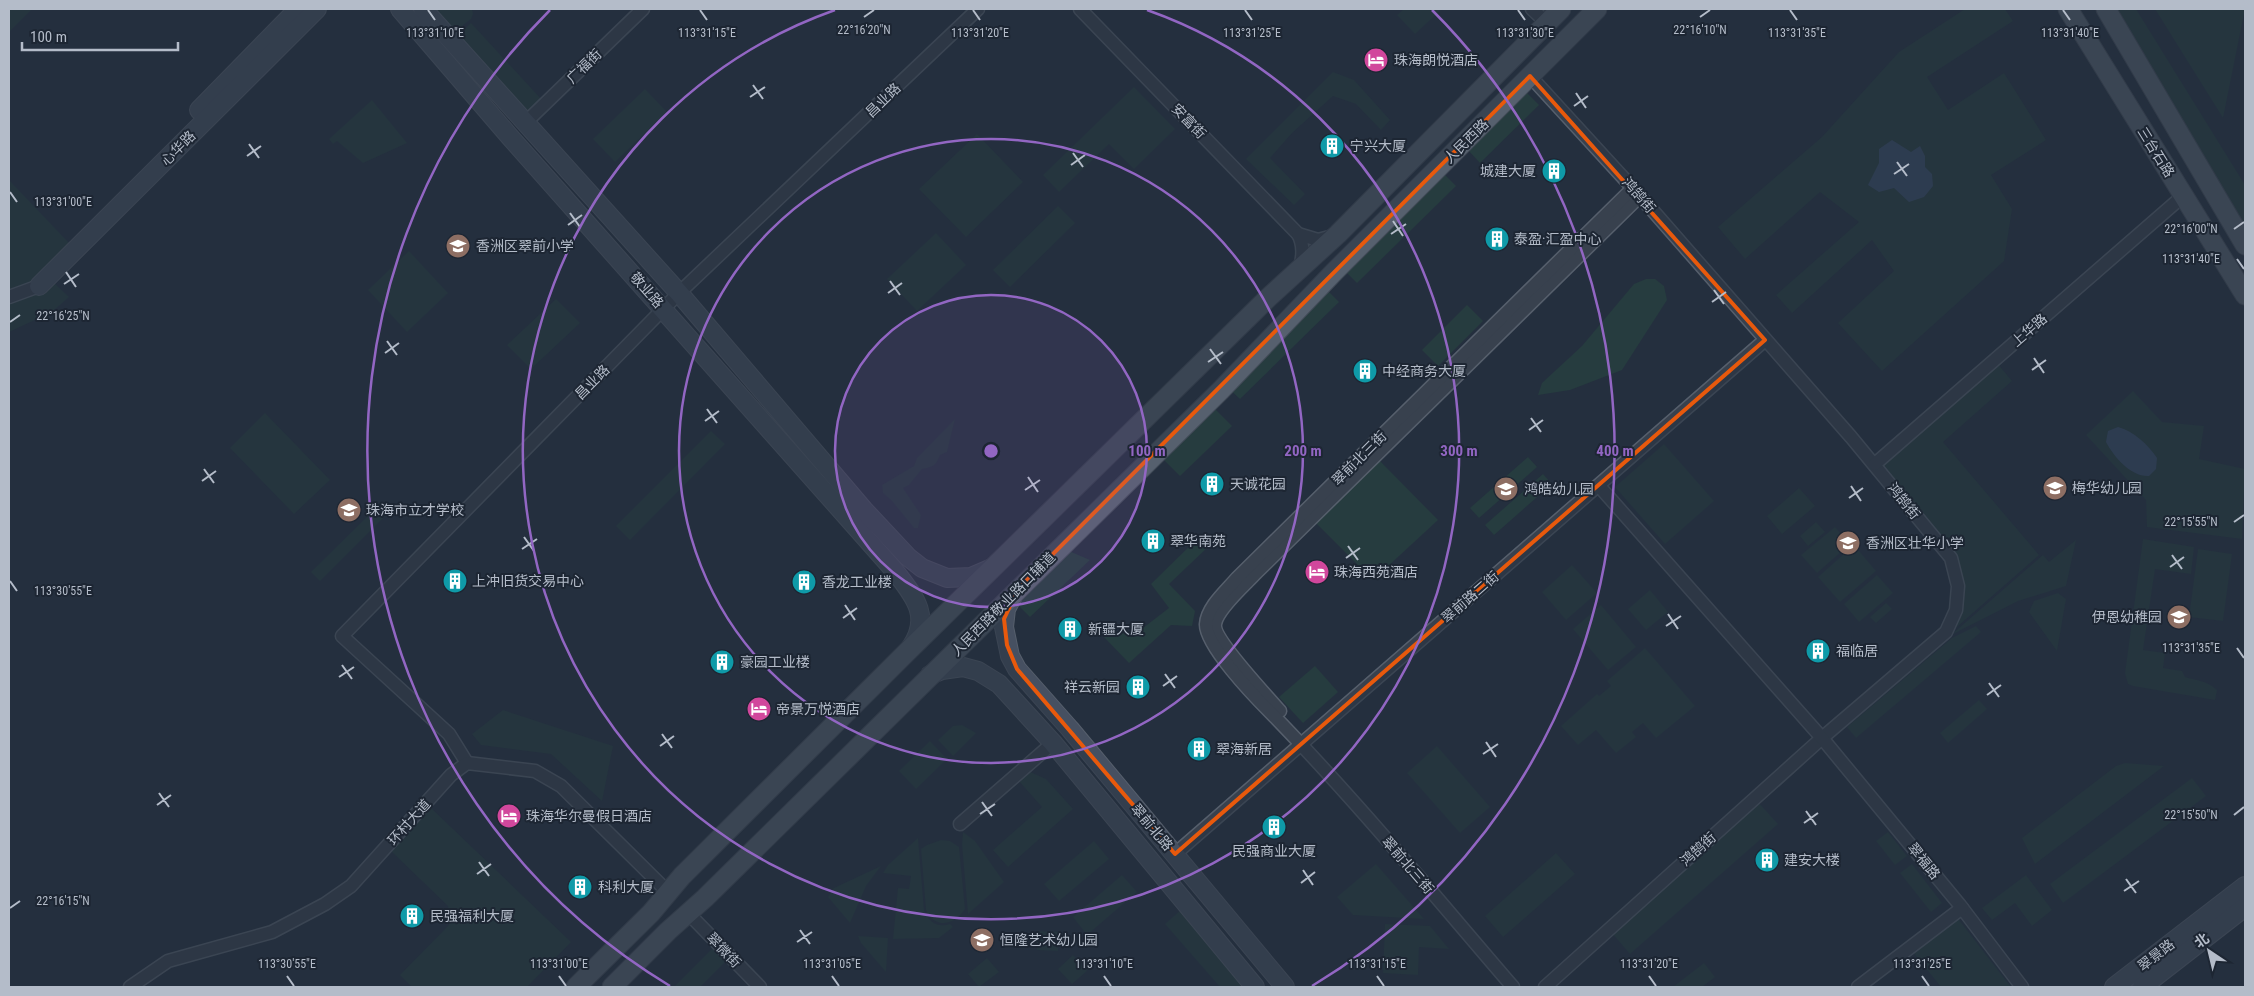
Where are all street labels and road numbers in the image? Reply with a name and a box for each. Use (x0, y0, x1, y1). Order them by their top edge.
street label: 广福街 (563, 46, 605, 86)
street label: 昌业路 (862, 80, 904, 120)
street label: 安富街 (1169, 100, 1209, 142)
street label: 人民西路 (1441, 116, 1491, 166)
street label: 三台石路 (2134, 124, 2178, 180)
street label: 心华路 (157, 127, 199, 169)
street label: 鸿鹄街 (1619, 174, 1659, 216)
street label: 敬业路 (627, 269, 667, 311)
street label: 上华路 (2008, 310, 2050, 350)
street label: 昌业路 (571, 361, 613, 403)
street label: 翠前北三街 (1329, 428, 1389, 488)
street label: 鸿鹄街 (1885, 480, 1923, 522)
street label: 人民西路敬业路口辅道 (948, 549, 1058, 659)
street label: 翠前路二街 (1438, 568, 1502, 626)
street label: 环村大道 (384, 796, 434, 848)
street label: 翠前北路 (1128, 800, 1176, 854)
street label: 鸿鹄街 (1677, 829, 1719, 869)
street label: 翠前北三街 (1379, 833, 1437, 897)
street label: 翠福路 (1905, 840, 1943, 882)
street label: 翠微街 (704, 929, 744, 971)
street label: 翠景路 (2135, 936, 2177, 974)

